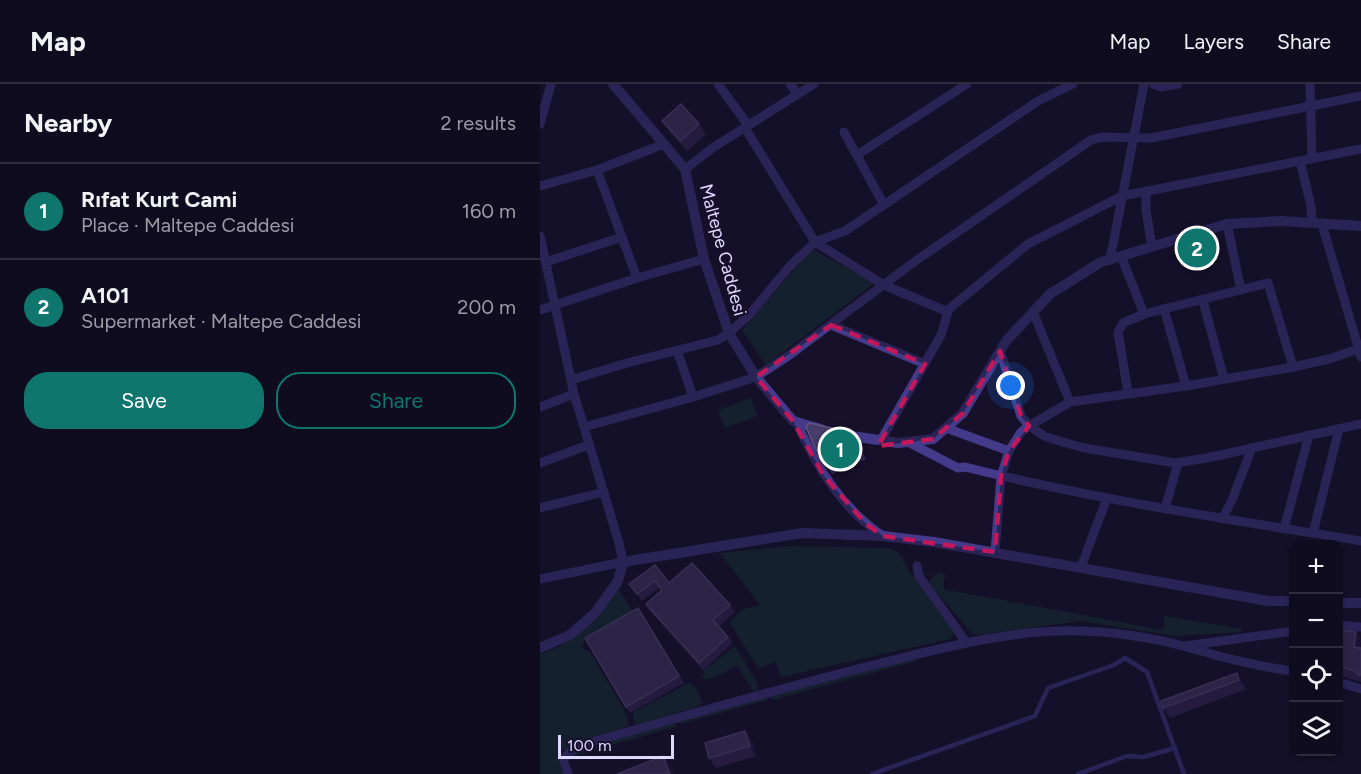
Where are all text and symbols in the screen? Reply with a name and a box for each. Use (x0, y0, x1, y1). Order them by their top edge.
text: Map (30, 24, 86, 58)
text: Map (1110, 29, 1150, 54)
text: Layers (1183, 29, 1244, 54)
text: Share (1277, 29, 1331, 54)
text: Nearby (24, 107, 112, 139)
text: 2 results (440, 111, 516, 135)
street label: Maltepe Caddesi (695, 182, 751, 318)
text: Rıfat Kurt Cami (81, 186, 237, 213)
text: 1 (39, 199, 48, 223)
text: 160 m (462, 199, 516, 223)
text: Place · Maltepe Caddesi (81, 213, 294, 237)
pin: 2 (1178, 226, 1216, 270)
text: A101 (81, 282, 130, 309)
text: 2 (38, 295, 49, 319)
text: 200 m (457, 295, 516, 319)
text: Supermarket · Maltepe Caddesi (81, 309, 361, 333)
your location (996, 371, 1025, 400)
button: Save (24, 372, 264, 429)
button: Share (276, 372, 516, 429)
pin: 1 (820, 426, 860, 472)
map controls (1289, 540, 1343, 756)
button: + (1289, 540, 1343, 594)
button: − (1289, 594, 1343, 648)
button: locate (1289, 648, 1343, 702)
button: layers (1289, 702, 1343, 756)
scale bar (558, 732, 674, 760)
text: 100 m (567, 736, 612, 755)

